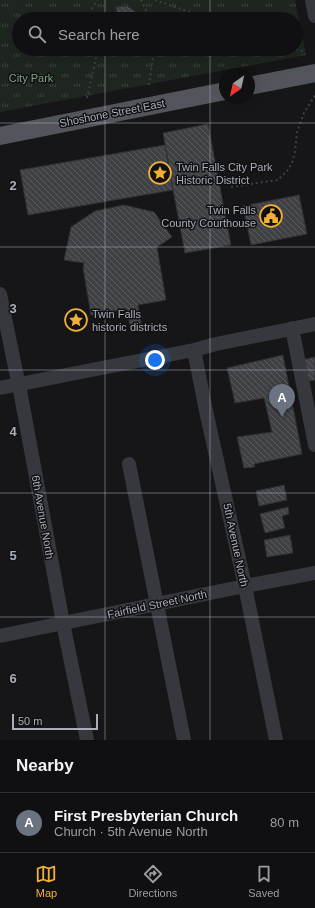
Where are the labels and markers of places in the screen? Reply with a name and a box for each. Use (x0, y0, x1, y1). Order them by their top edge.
place icon: Twin Falls City Park Historic District (147, 160, 173, 186)
place label: Twin Falls City Park Historic District (176, 161, 273, 186)
public building icon: Twin Falls County Courthouse (258, 203, 284, 229)
place label: Twin Falls County Courthouse (161, 204, 256, 229)
place icon: Twin Falls historic districts (63, 307, 89, 333)
place label: Twin Falls historic districts (92, 308, 168, 333)
pin: A (269, 384, 295, 417)

